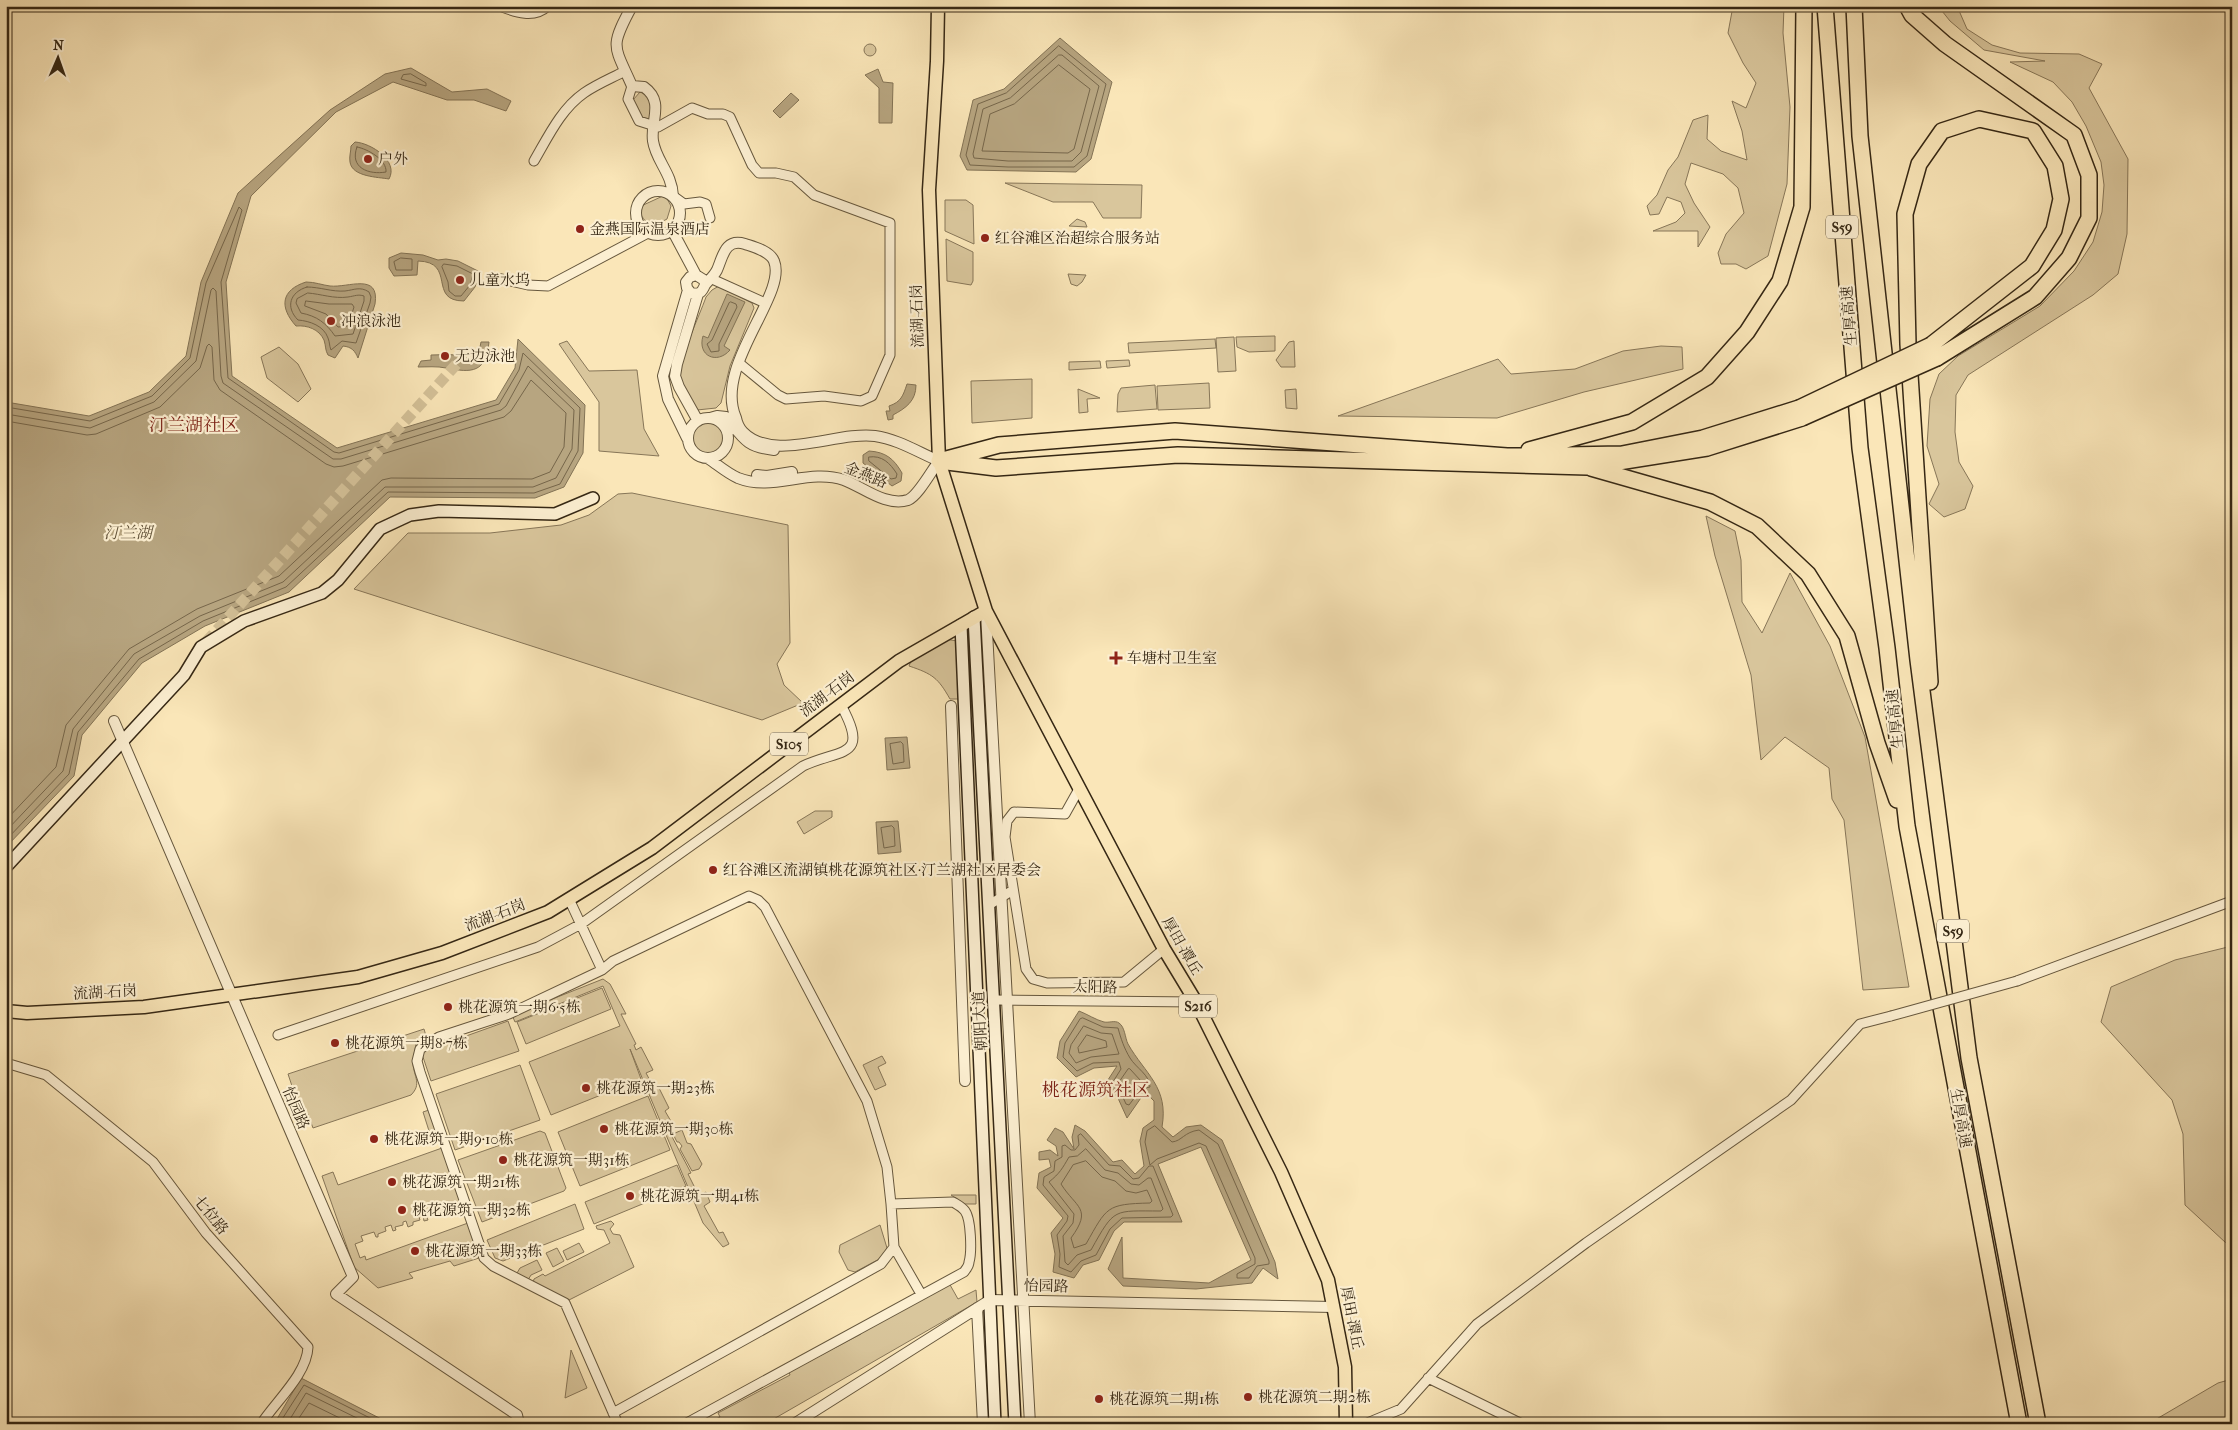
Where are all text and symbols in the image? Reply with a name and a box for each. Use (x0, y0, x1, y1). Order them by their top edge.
north arrow (32, 32, 82, 82)
text: N (53, 37, 64, 54)
place label: 户外 (378, 150, 408, 168)
marker: 户外 (362, 153, 374, 165)
road number: S59 (1826, 216, 1858, 238)
place label: 金燕国际温泉酒店 (590, 220, 710, 238)
marker: 金燕国际温泉酒店 (574, 223, 586, 235)
place label: 红谷滩区治超综合服务站 (995, 229, 1160, 247)
marker: 红谷滩区治超综合服务站 (979, 232, 991, 244)
place label: 儿童水坞 (470, 271, 530, 289)
marker: 儿童水坞 (454, 274, 466, 286)
street label: 流湖-石岗 (907, 284, 927, 348)
street label: 生厚高速 (1837, 285, 1861, 347)
place label: 冲浪泳池 (341, 312, 401, 330)
marker: 冲浪泳池 (325, 315, 337, 327)
place label: 无边泳池 (455, 347, 515, 365)
marker: 无边泳池 (439, 350, 451, 362)
district label: 汀兰湖社区 (149, 415, 239, 436)
street label: 金燕路 (842, 458, 890, 492)
water label: 汀兰湖 (104, 523, 155, 542)
place label: 车塘村卫生室 (1127, 649, 1217, 667)
marker: 车塘村卫生室 (1109, 651, 1123, 665)
street label: 流湖-石岗 (796, 668, 858, 720)
street label: 生厚高速 (1883, 688, 1907, 750)
road number: S105 (770, 732, 808, 756)
place label: 红谷滩区流湖镇桃花源筑社区·汀兰湖社区居委会 (723, 861, 1041, 879)
marker: 红谷滩区流湖镇桃花源筑社区·汀兰湖社区居委会 (707, 864, 719, 876)
street label: 流湖-石岗 (462, 895, 528, 935)
street label: 厚田-潭丘 (1158, 914, 1206, 978)
road number: S59 (1937, 919, 1969, 942)
street label: 太阳路 (1072, 978, 1118, 996)
street label: 流湖-石岗 (73, 981, 137, 1003)
street label: 朝阳大道 (969, 991, 991, 1051)
road number: S216 (1179, 994, 1217, 1018)
place label: 桃花源筑一期6·5栋 (458, 998, 581, 1016)
marker: 桃花源筑一期6·5栋 (442, 1001, 454, 1013)
place label: 桃花源筑一期8·7栋 (345, 1034, 468, 1052)
marker: 桃花源筑一期8·7栋 (329, 1037, 341, 1049)
place label: 桃花源筑一期23栋 (596, 1079, 715, 1097)
district label: 桃花源筑社区 (1042, 1080, 1150, 1101)
marker: 桃花源筑一期23栋 (580, 1082, 592, 1094)
street label: 怡园路 (279, 1084, 313, 1132)
street label: 生厚高速 (1947, 1087, 1975, 1149)
place label: 桃花源筑一期30栋 (614, 1120, 733, 1138)
marker: 桃花源筑一期30栋 (598, 1123, 610, 1135)
place label: 桃花源筑一期9·10栋 (384, 1130, 513, 1148)
marker: 桃花源筑一期9·10栋 (368, 1133, 380, 1145)
place label: 桃花源筑一期31栋 (513, 1151, 630, 1169)
marker: 桃花源筑一期31栋 (497, 1154, 509, 1166)
place label: 桃花源筑一期21栋 (402, 1173, 520, 1191)
marker: 桃花源筑一期21栋 (386, 1176, 398, 1188)
place label: 桃花源筑一期41栋 (640, 1187, 759, 1205)
marker: 桃花源筑一期41栋 (624, 1190, 636, 1202)
street label: 七位路 (190, 1192, 232, 1238)
place label: 桃花源筑一期32栋 (412, 1201, 531, 1219)
marker: 桃花源筑一期32栋 (396, 1204, 408, 1216)
place label: 桃花源筑一期33栋 (425, 1242, 542, 1260)
marker: 桃花源筑一期33栋 (409, 1245, 421, 1257)
street label: 怡园路 (1023, 1277, 1069, 1295)
street label: 厚田-潭丘 (1337, 1285, 1367, 1351)
place label: 桃花源筑二期2栋 (1258, 1388, 1371, 1406)
place label: 桃花源筑二期1栋 (1109, 1390, 1219, 1408)
marker: 桃花源筑二期2栋 (1242, 1391, 1254, 1403)
marker: 桃花源筑二期1栋 (1093, 1393, 1105, 1405)

